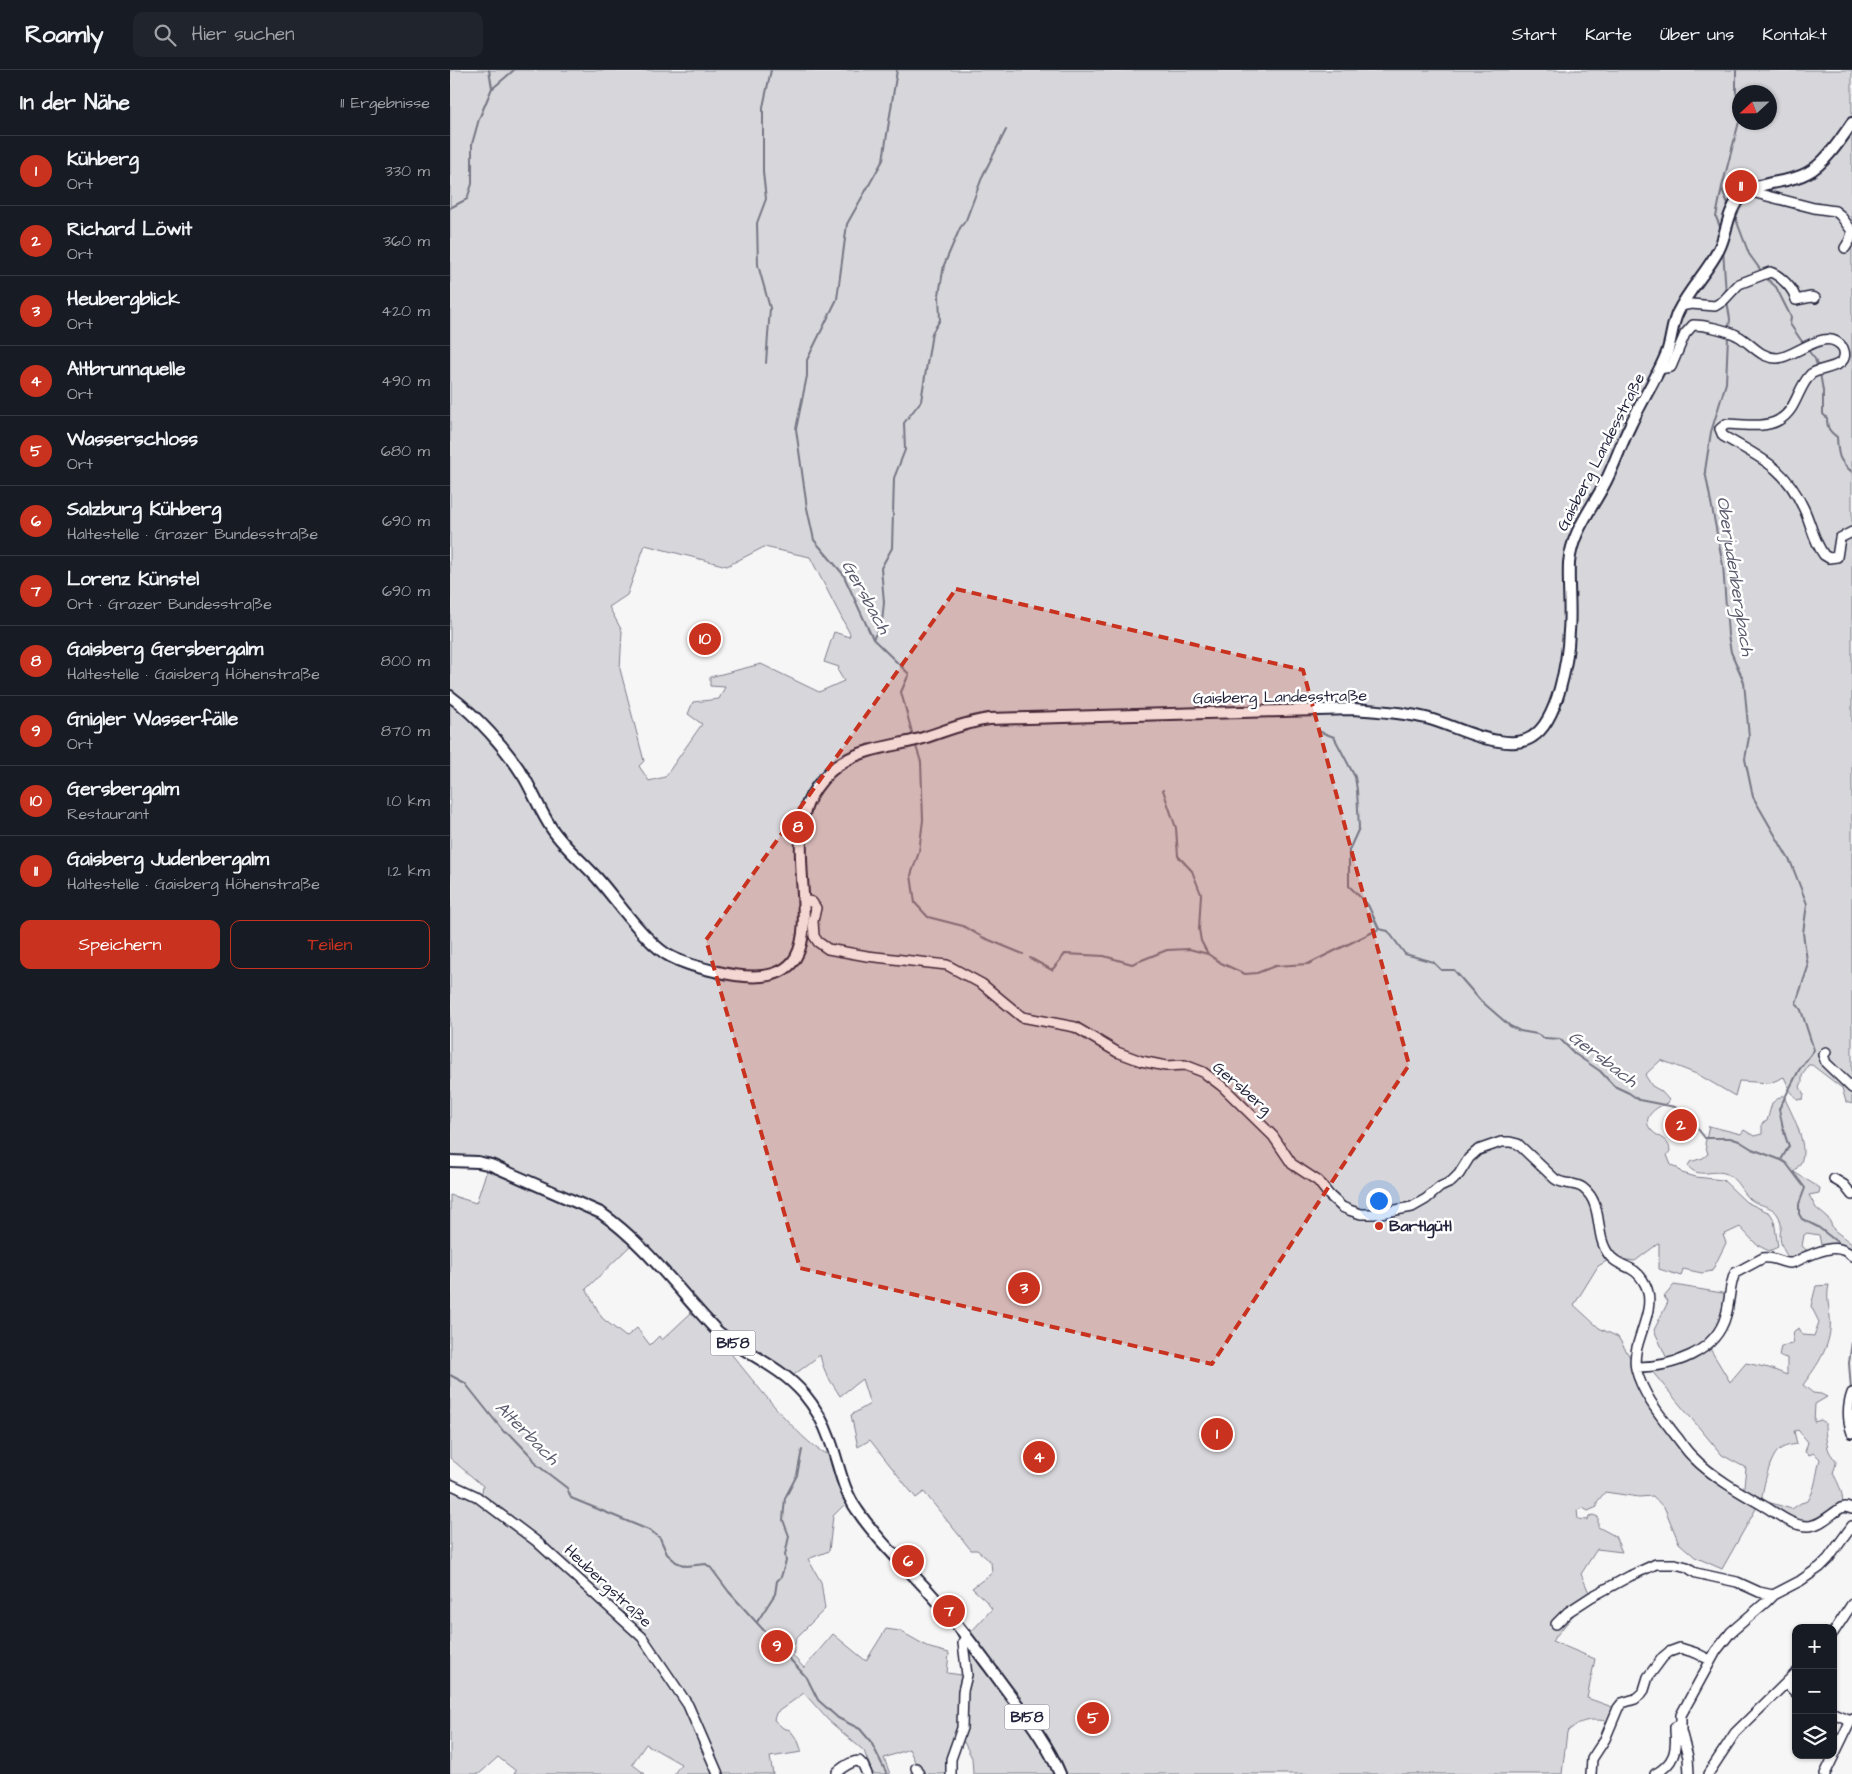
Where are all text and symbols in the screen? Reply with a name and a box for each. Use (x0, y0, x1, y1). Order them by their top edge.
search box (133, 12, 483, 57)
text: Roamly (25, 18, 103, 52)
icon: search (151, 21, 179, 49)
text: Hier suchen (191, 21, 295, 48)
text: Start (1512, 22, 1557, 47)
text: Karte (1585, 22, 1632, 47)
text: Über uns (1660, 22, 1734, 47)
text: Kontakt (1762, 22, 1827, 47)
north arrow (1732, 85, 1777, 130)
text: In der Nähe (20, 88, 130, 117)
text: 11 Ergebnisse (340, 92, 430, 114)
text: Kühberg (67, 146, 139, 173)
text: 1 (35, 160, 37, 182)
text: 330 m (385, 160, 430, 182)
pin: 11 (1725, 167, 1757, 205)
text: Ort (67, 173, 93, 195)
text: Richard Löwit (67, 216, 192, 243)
text: 2 (31, 230, 41, 252)
text: 360 m (383, 230, 430, 252)
text: Ort (67, 243, 93, 265)
text: Heubergblick (67, 286, 180, 313)
text: 3 (32, 300, 40, 322)
text: 420 m (381, 300, 430, 322)
text: Ort (67, 313, 93, 335)
text: Altbrunnquelle (67, 356, 186, 383)
street label: Gaisberg Landesstraße (1552, 369, 1651, 535)
text: 4 (31, 370, 41, 392)
text: 490 m (381, 370, 430, 392)
text: Ort (67, 383, 93, 405)
text: Wasserschloss (67, 426, 198, 453)
text: 5 (30, 440, 42, 462)
text: 680 m (381, 440, 430, 462)
text: Ort (67, 453, 93, 475)
water label: Oberjudenbergbach (1709, 495, 1760, 659)
text: Salzburg Kühberg (67, 496, 221, 523)
text: 6 (31, 510, 41, 532)
text: 690 m (382, 510, 430, 532)
text: Haltestelle · Grazer Bundesstraße (67, 523, 318, 545)
water label: Gersbach (835, 556, 897, 639)
text: Lorenz Künstel (67, 566, 199, 593)
text: 7 (31, 580, 41, 602)
text: 690 m (382, 580, 430, 602)
text: Ort · Grazer Bundesstraße (67, 593, 272, 615)
pin: 10 (689, 620, 721, 658)
text: Gaisberg Gersbergalm (67, 636, 263, 663)
text: 8 (31, 650, 41, 672)
text: 800 m (381, 650, 430, 672)
text: Haltestelle · Gaisberg Höhenstraße (67, 663, 320, 685)
street label: Gaisberg Landesstraße (1193, 684, 1368, 711)
text: Gnigler Wasserfälle (67, 706, 238, 733)
text: 9 (31, 720, 41, 742)
text: 870 m (381, 720, 430, 742)
text: Ort (67, 733, 93, 755)
text: Gersbergalm (67, 776, 179, 803)
text: 10 (30, 790, 42, 812)
text: 1.0 km (387, 790, 430, 812)
text: Restaurant (67, 803, 149, 825)
pin: 8 (782, 808, 814, 846)
text: Gaisberg Judenbergalm (67, 846, 269, 873)
text: 11 (34, 860, 38, 882)
text: 1.2 km (388, 860, 430, 882)
text: Haltestelle · Gaisberg Höhenstraße (67, 873, 320, 895)
button: Speichern (20, 920, 220, 969)
button: Teilen (230, 920, 430, 969)
water label: Gersbach (1563, 1025, 1644, 1094)
street label: Gersberg (1207, 1056, 1276, 1120)
pin: 2 (1665, 1106, 1697, 1144)
your location (1366, 1188, 1392, 1214)
place label: Bartlgütl (1389, 1215, 1452, 1239)
marker: Bartlgütl (1373, 1220, 1385, 1232)
pin: 3 (1008, 1269, 1040, 1307)
road number: B158 (710, 1330, 756, 1356)
water label: Alterbach (490, 1396, 565, 1471)
pin: 1 (1201, 1415, 1233, 1453)
pin: 4 (1023, 1438, 1055, 1476)
street label: Heubergstraße (559, 1540, 657, 1633)
pin: 6 (892, 1542, 924, 1580)
pin: 7 (933, 1592, 965, 1630)
map controls (1792, 1624, 1837, 1759)
button: + (1792, 1624, 1837, 1669)
pin: 9 (761, 1627, 793, 1665)
button: − (1792, 1669, 1837, 1714)
pin: 5 (1077, 1699, 1109, 1737)
road number: B158 (1004, 1704, 1050, 1730)
button: layers (1792, 1714, 1837, 1759)

